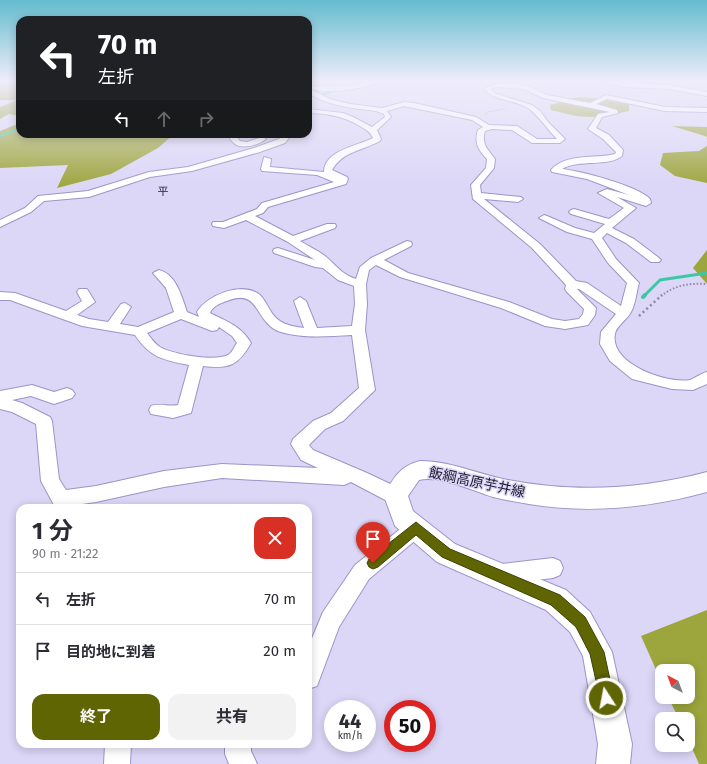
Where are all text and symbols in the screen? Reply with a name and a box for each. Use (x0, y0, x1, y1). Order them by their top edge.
text: 70 m (98, 28, 157, 61)
icon: left (32, 32, 84, 84)
text: 左折 (98, 66, 134, 88)
icon: left (111, 108, 133, 130)
icon: ahead (153, 108, 175, 130)
icon: right (195, 108, 217, 130)
district label: 平 (158, 185, 169, 198)
street label: 飯綱高原芋井線 (427, 464, 527, 501)
text: 1 分 (32, 517, 73, 545)
button: close (254, 517, 296, 559)
pin (356, 522, 390, 563)
icon: arrive (362, 528, 384, 550)
text: 90 m · 21:22 (32, 546, 98, 561)
icon: left (32, 588, 54, 610)
text: 70 m (264, 590, 296, 608)
text: 左折 (66, 591, 96, 609)
icon: arrive (32, 640, 54, 662)
text: 20 m (263, 642, 296, 660)
text: 目的地に到着 (66, 643, 156, 661)
north arrow (655, 664, 695, 704)
map controls (655, 664, 695, 752)
position arrow (585, 677, 627, 719)
button: 終了 (32, 694, 160, 740)
button: 共有 (168, 694, 296, 740)
speed limit sign: 50 (384, 700, 436, 752)
text: 44 (339, 709, 361, 733)
button: search (655, 712, 695, 752)
text: km/h (338, 730, 362, 742)

